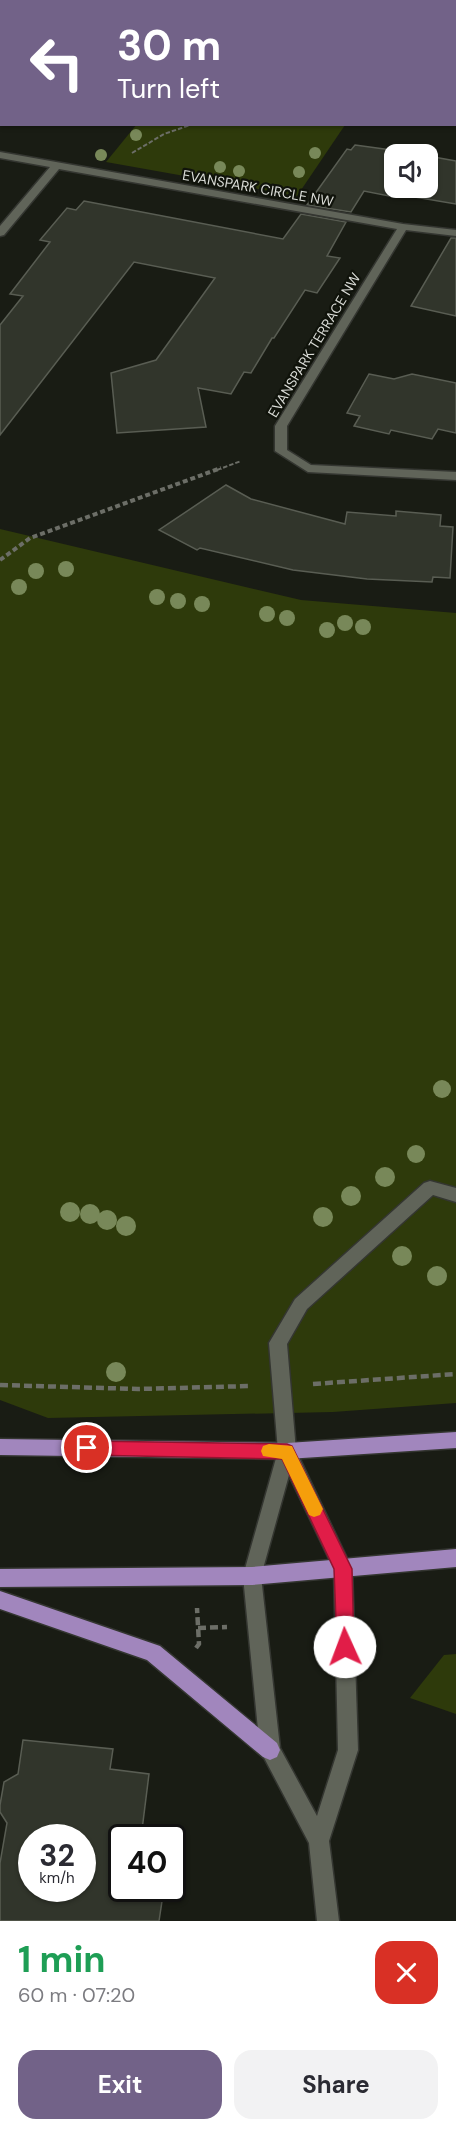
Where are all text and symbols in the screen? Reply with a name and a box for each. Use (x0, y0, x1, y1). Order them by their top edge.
text: 30 m (117, 18, 221, 73)
icon: left (18, 24, 96, 102)
text: Turn left (117, 71, 220, 106)
map controls (384, 144, 438, 198)
button: sound (384, 144, 438, 198)
street label: EVANSPARK CIRCLE NW (181, 166, 335, 210)
street label: EVANSPARK TERRACE NW (264, 269, 365, 421)
pin (61, 1422, 112, 1473)
icon: arrive (70, 1431, 103, 1464)
position arrow (313, 1615, 377, 1679)
speed limit sign: 40 (108, 1824, 186, 1902)
text: 32 (39, 1836, 75, 1875)
text: km/h (39, 1868, 75, 1888)
text: 1 min (18, 1936, 106, 1983)
button: close (375, 1941, 438, 2004)
text: 60 m · 07:20 (18, 1982, 135, 2008)
button: Exit (18, 2050, 222, 2119)
button: Share (234, 2050, 438, 2119)

